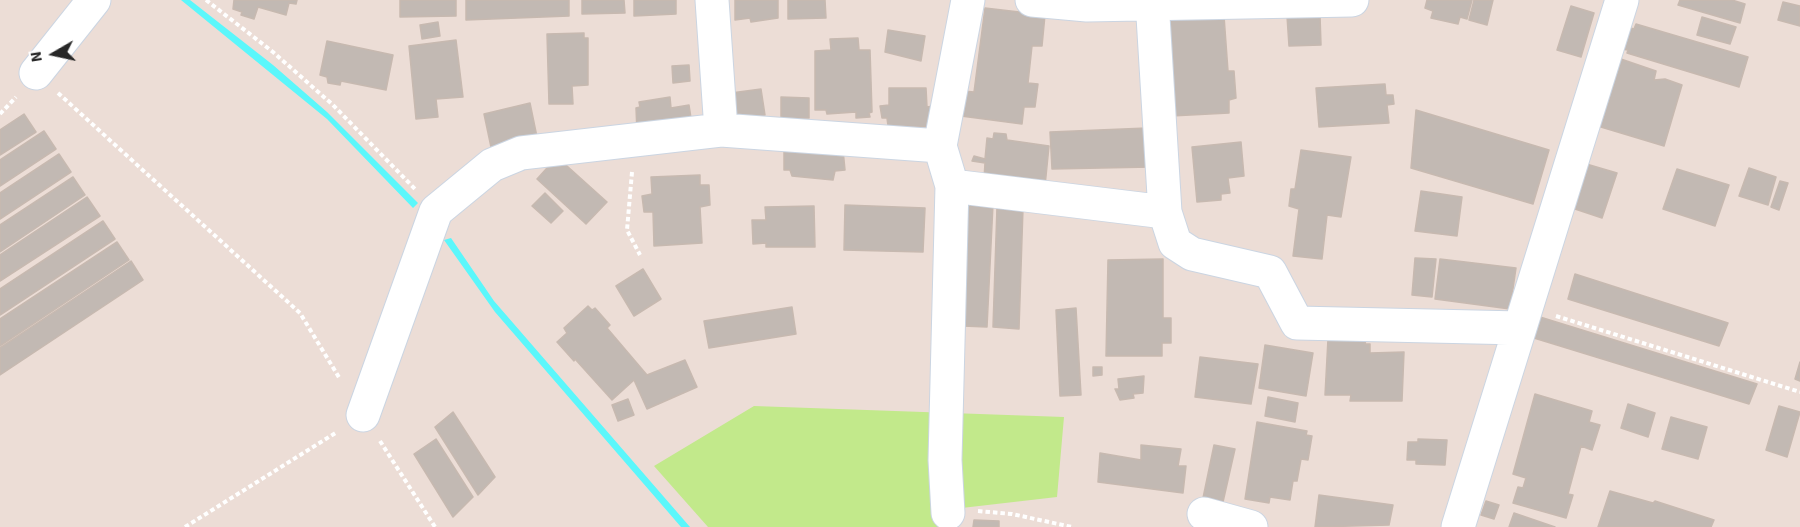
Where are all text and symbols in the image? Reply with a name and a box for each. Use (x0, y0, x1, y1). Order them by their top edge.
north arrow (24, 24, 84, 84)
text: N (25, 50, 48, 64)

